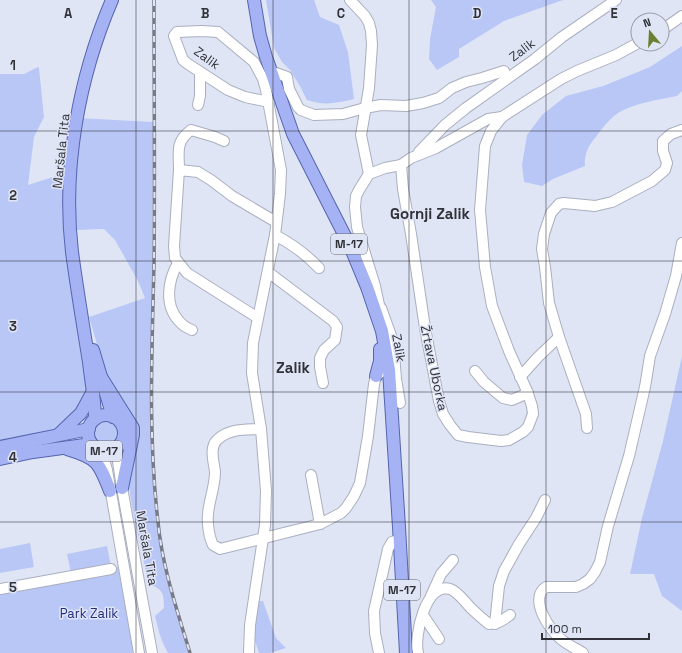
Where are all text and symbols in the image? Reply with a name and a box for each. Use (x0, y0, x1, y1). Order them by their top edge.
text: A (64, 5, 73, 22)
text: B (201, 5, 210, 22)
text: C (337, 5, 345, 22)
text: D (473, 5, 482, 22)
text: E (610, 5, 618, 22)
north arrow (630, 12, 670, 52)
text: N (641, 15, 653, 30)
street label: Zalik (506, 35, 538, 65)
street label: Zalik (191, 43, 223, 73)
text: 1 (10, 57, 16, 74)
street label: Maršala Tita (49, 112, 73, 189)
text: 2 (9, 187, 17, 204)
district label: Gornji Zalik (390, 204, 470, 223)
road number: M-17 (331, 234, 367, 254)
text: 3 (9, 318, 17, 335)
street label: Žrtava Uborka (417, 323, 452, 413)
street label: Zalik (388, 333, 410, 363)
district label: Zalik (276, 358, 310, 377)
road number: M-17 (86, 441, 122, 461)
text: 4 (9, 449, 17, 466)
street label: Maršala Tita (132, 509, 162, 587)
text: 5 (9, 579, 17, 596)
road number: M-17 (384, 580, 420, 600)
park label: Park Zalik (60, 605, 118, 622)
scale bar (542, 615, 649, 641)
text: 100 m (548, 621, 582, 637)

